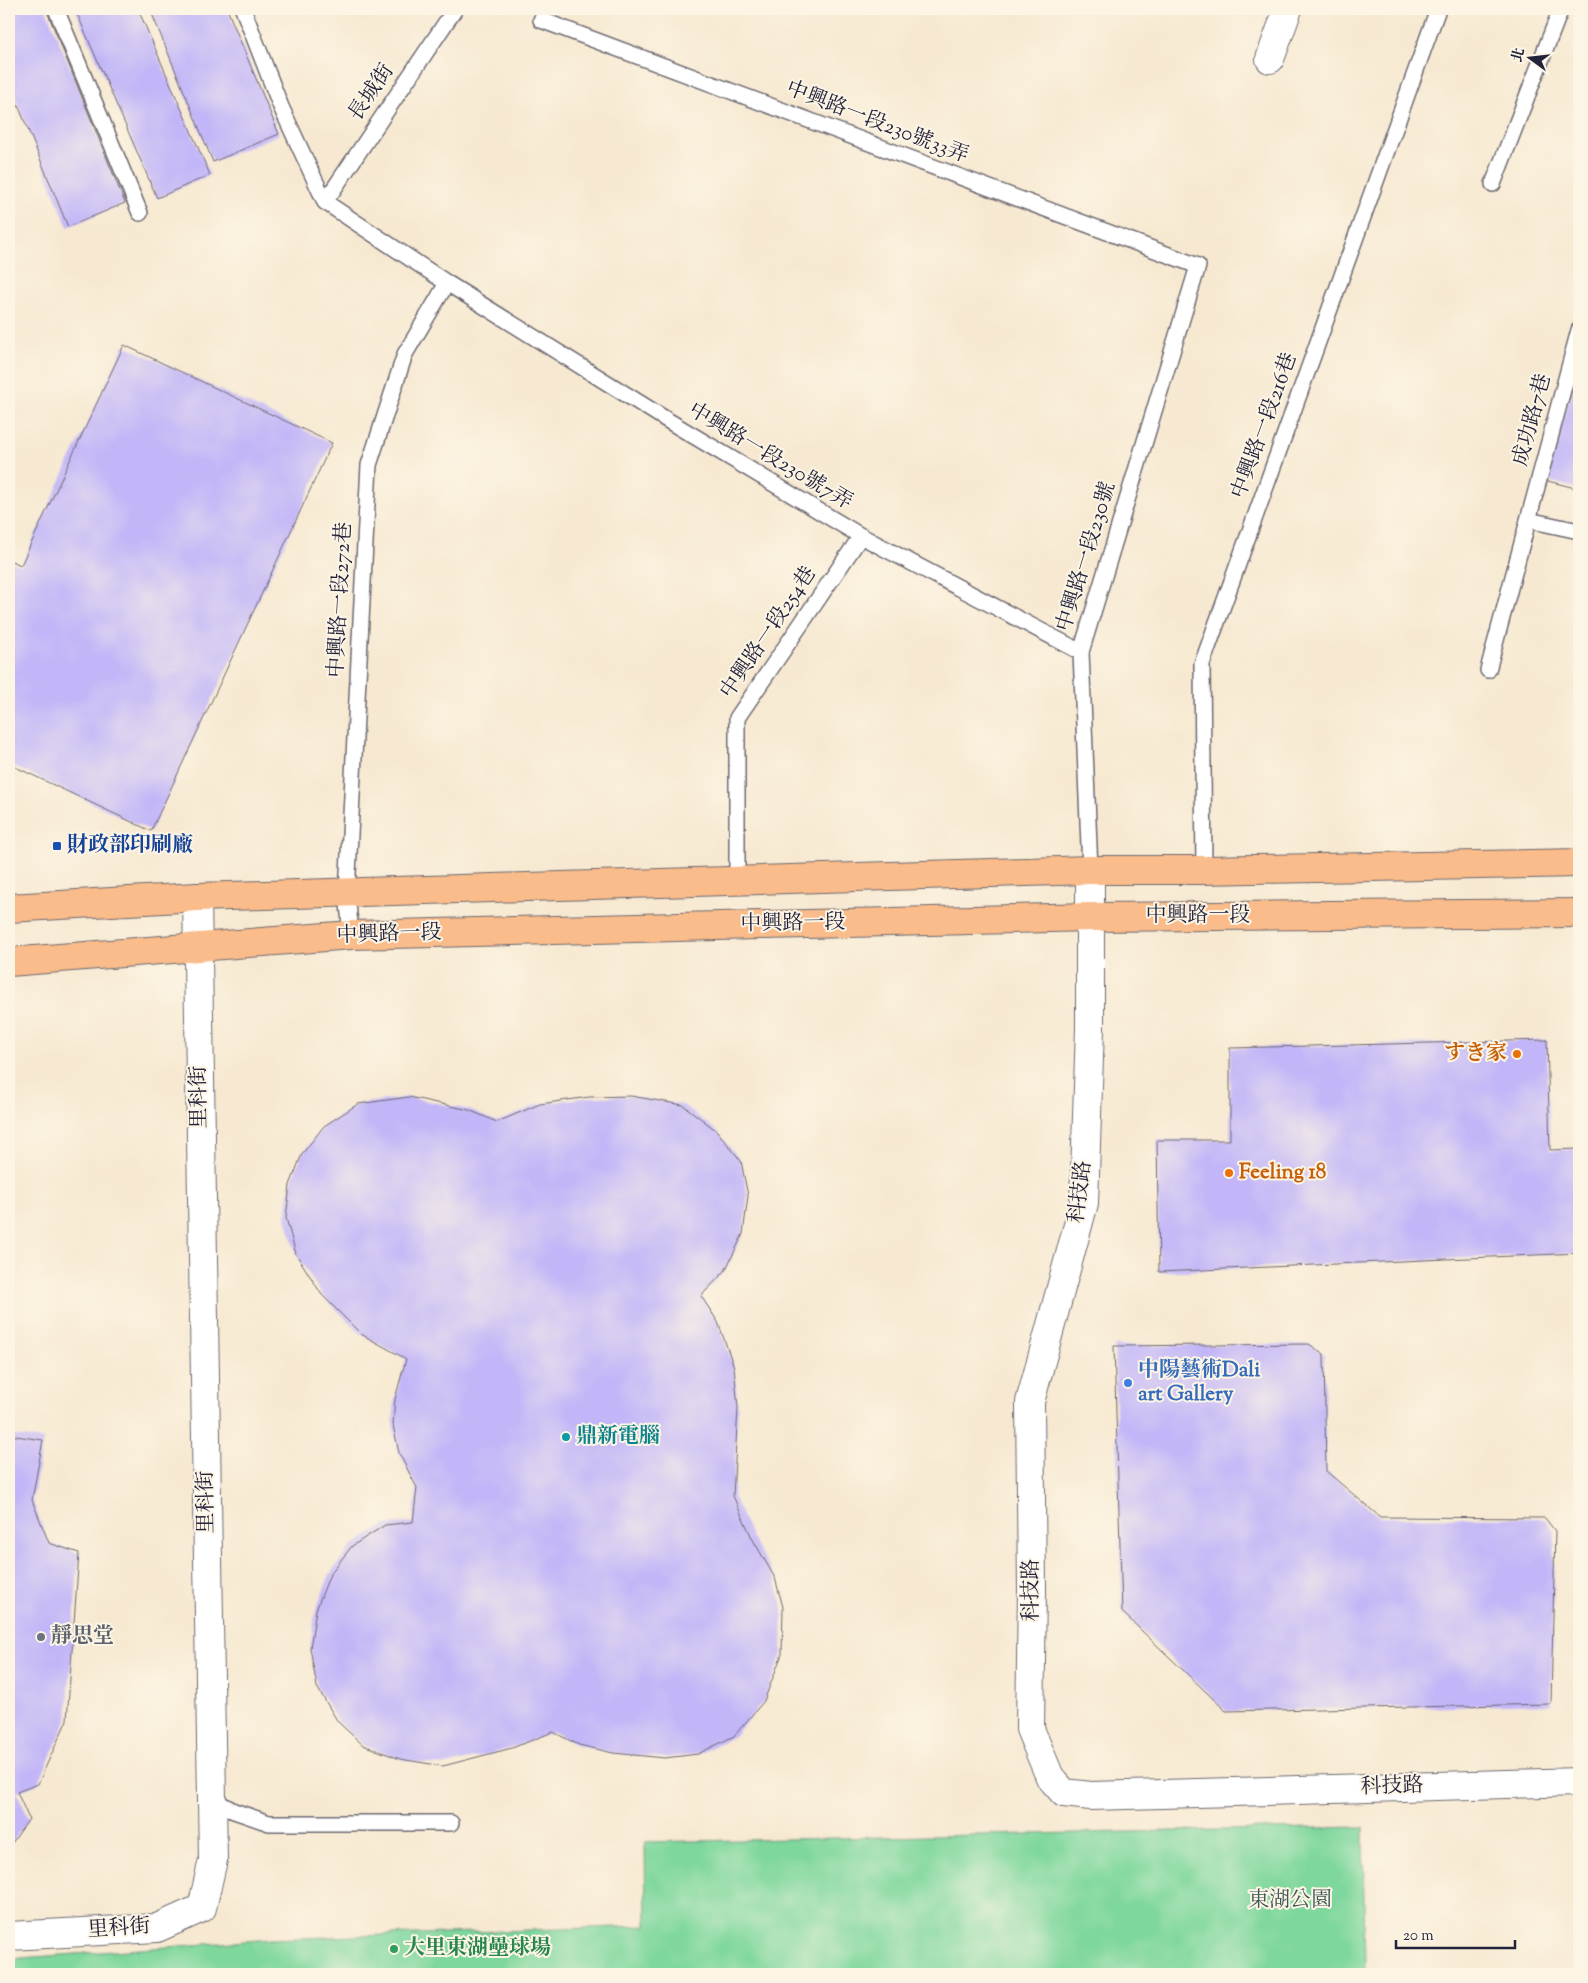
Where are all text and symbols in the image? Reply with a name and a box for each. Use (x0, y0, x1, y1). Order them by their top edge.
north arrow (1506, 32, 1556, 82)
text: 北 (1508, 46, 1531, 65)
street label: 長城街 (342, 58, 402, 128)
street label: 中興路一段230號33弄 (781, 74, 973, 172)
street label: 中興路一段216巷 (1225, 349, 1305, 503)
street label: 成功路7巷 (1506, 370, 1560, 470)
street label: 中興路一段230號7弄 (682, 396, 858, 518)
street label: 中興路一段230號 (1050, 478, 1124, 636)
street label: 中興路一段272巷 (322, 521, 360, 679)
street label: 中興路一段254巷 (714, 561, 824, 705)
place label: 財政部印刷廠 (67, 831, 193, 861)
marker: 財政部印刷廠 (51, 840, 63, 852)
street label: 中興路一段 (1146, 901, 1251, 931)
street label: 中興路一段 (740, 908, 846, 940)
street label: 中興路一段 (336, 918, 442, 952)
place label: すき家 (1444, 1039, 1507, 1069)
marker: すき家 (1511, 1048, 1523, 1060)
street label: 里科街 (184, 1065, 216, 1129)
place label: Feeling 18 (1239, 1158, 1327, 1188)
street label: 科技路 (1062, 1159, 1100, 1225)
marker: Feeling 18 (1223, 1167, 1235, 1179)
place label: 中陽藝術Dali art Gallery (1138, 1356, 1260, 1410)
marker: 中陽藝術Dali art Gallery (1122, 1377, 1134, 1389)
place label: 鼎新電腦 (576, 1422, 660, 1452)
marker: 鼎新電腦 (560, 1431, 572, 1443)
street label: 里科街 (191, 1470, 223, 1534)
street label: 科技路 (1017, 1559, 1047, 1622)
place label: 靜思堂 (51, 1622, 114, 1652)
marker: 靜思堂 (35, 1631, 47, 1643)
street label: 科技路 (1360, 1771, 1424, 1803)
park label: 東湖公園 (1248, 1886, 1332, 1916)
street label: 里科街 (87, 1912, 151, 1946)
scale bar (1396, 1918, 1514, 1950)
text: 20 m (1403, 1926, 1434, 1947)
place label: 大里東湖壘球場 (404, 1934, 551, 1964)
marker: 大里東湖壘球場 (388, 1943, 400, 1955)

